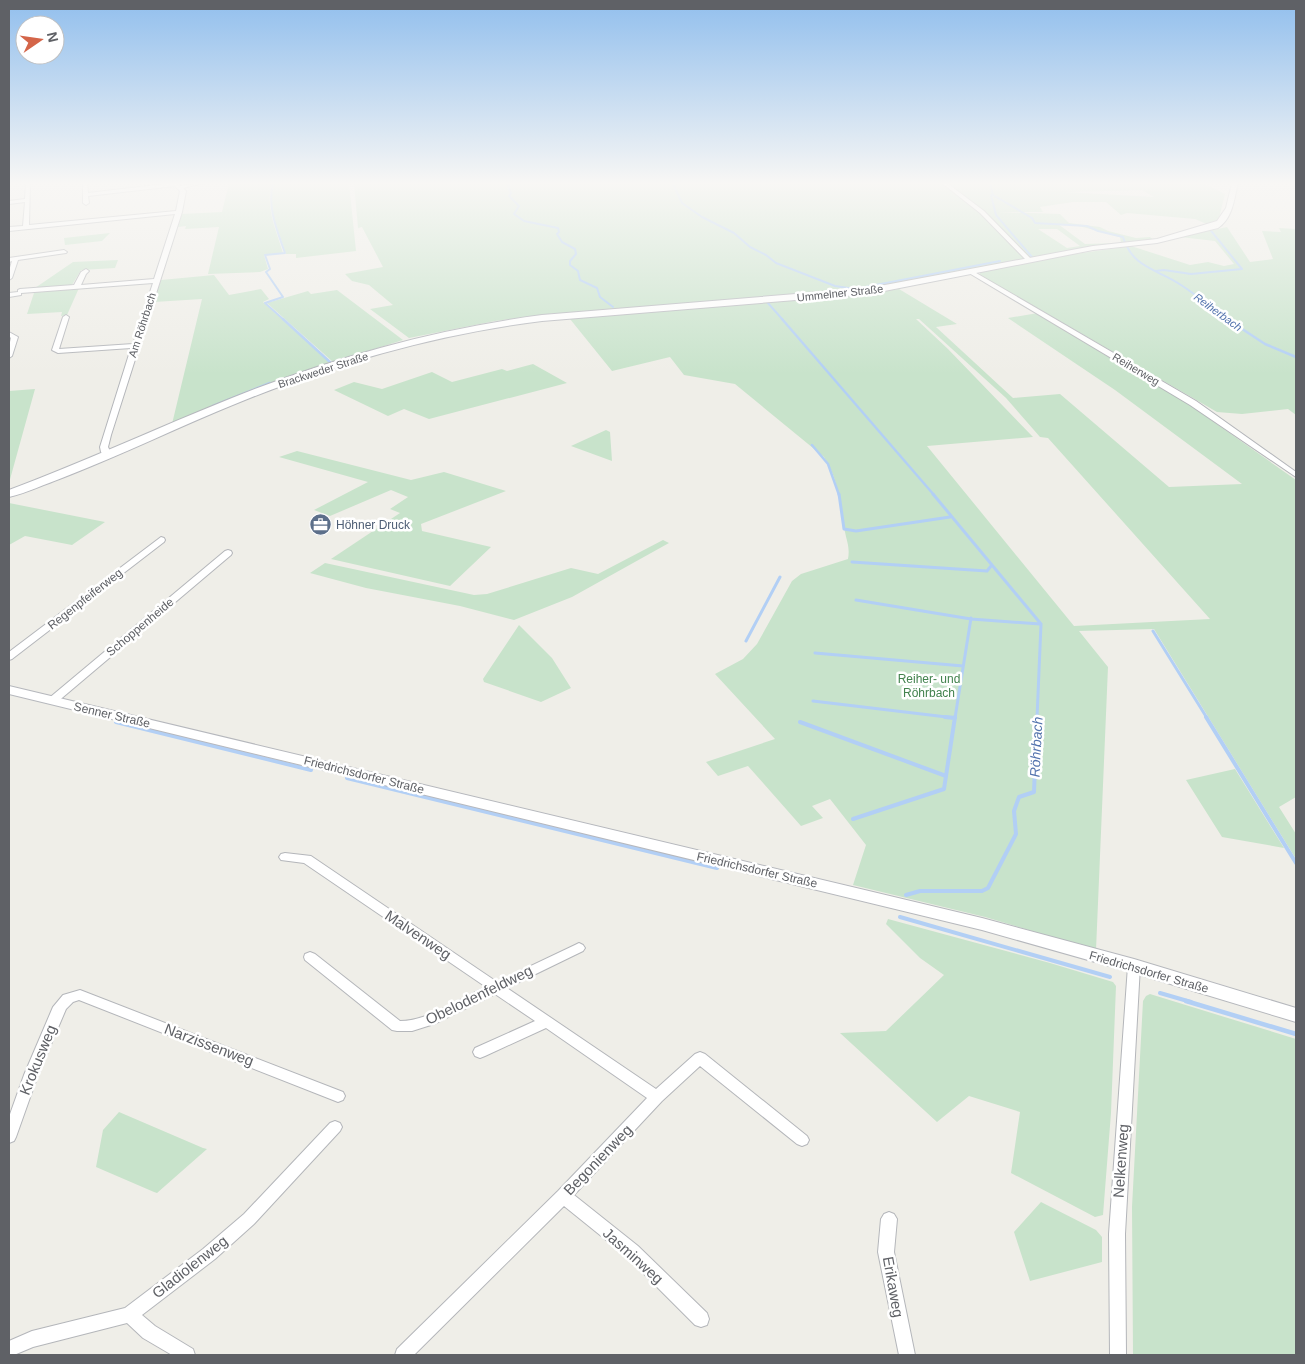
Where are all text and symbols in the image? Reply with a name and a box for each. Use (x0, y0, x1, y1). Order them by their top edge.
north arrow (15, 15, 65, 65)
text: N (44, 30, 62, 44)
street label: Ummelner Straße (796, 282, 884, 304)
street label: Am Röhrbach (126, 291, 158, 359)
water label: Reiherbach (1192, 291, 1244, 333)
street label: Brackweder Straße (276, 350, 370, 390)
street label: Reiherweg (1110, 350, 1162, 388)
office icon: Höhner Druck (308, 513, 332, 537)
place label: Höhner Druck (336, 518, 411, 532)
street label: Regenpfeiferweg (45, 566, 125, 632)
street label: Schoppenheide (104, 595, 177, 659)
park label: Reiher- und Röhrbach (898, 672, 960, 700)
street label: Senner Straße (72, 699, 152, 731)
water label: Röhrbach (1026, 716, 1046, 778)
street label: Friedrichsdorfer Straße (302, 753, 426, 797)
street label: Friedrichsdorfer Straße (695, 849, 819, 891)
street label: Malvenweg (382, 906, 454, 963)
street label: Friedrichsdorfer Straße (1088, 948, 1211, 996)
street label: Obelodenfeldweg (423, 961, 535, 1028)
street label: Narzissenweg (162, 1020, 256, 1069)
street label: Krokusweg (16, 1022, 59, 1097)
street label: Begonienweg (560, 1121, 635, 1198)
street label: Nelkenweg (1109, 1123, 1132, 1199)
street label: Jasminweg (600, 1224, 667, 1287)
street label: Gladiolenweg (149, 1232, 231, 1301)
street label: Erikaweg (880, 1255, 907, 1319)

